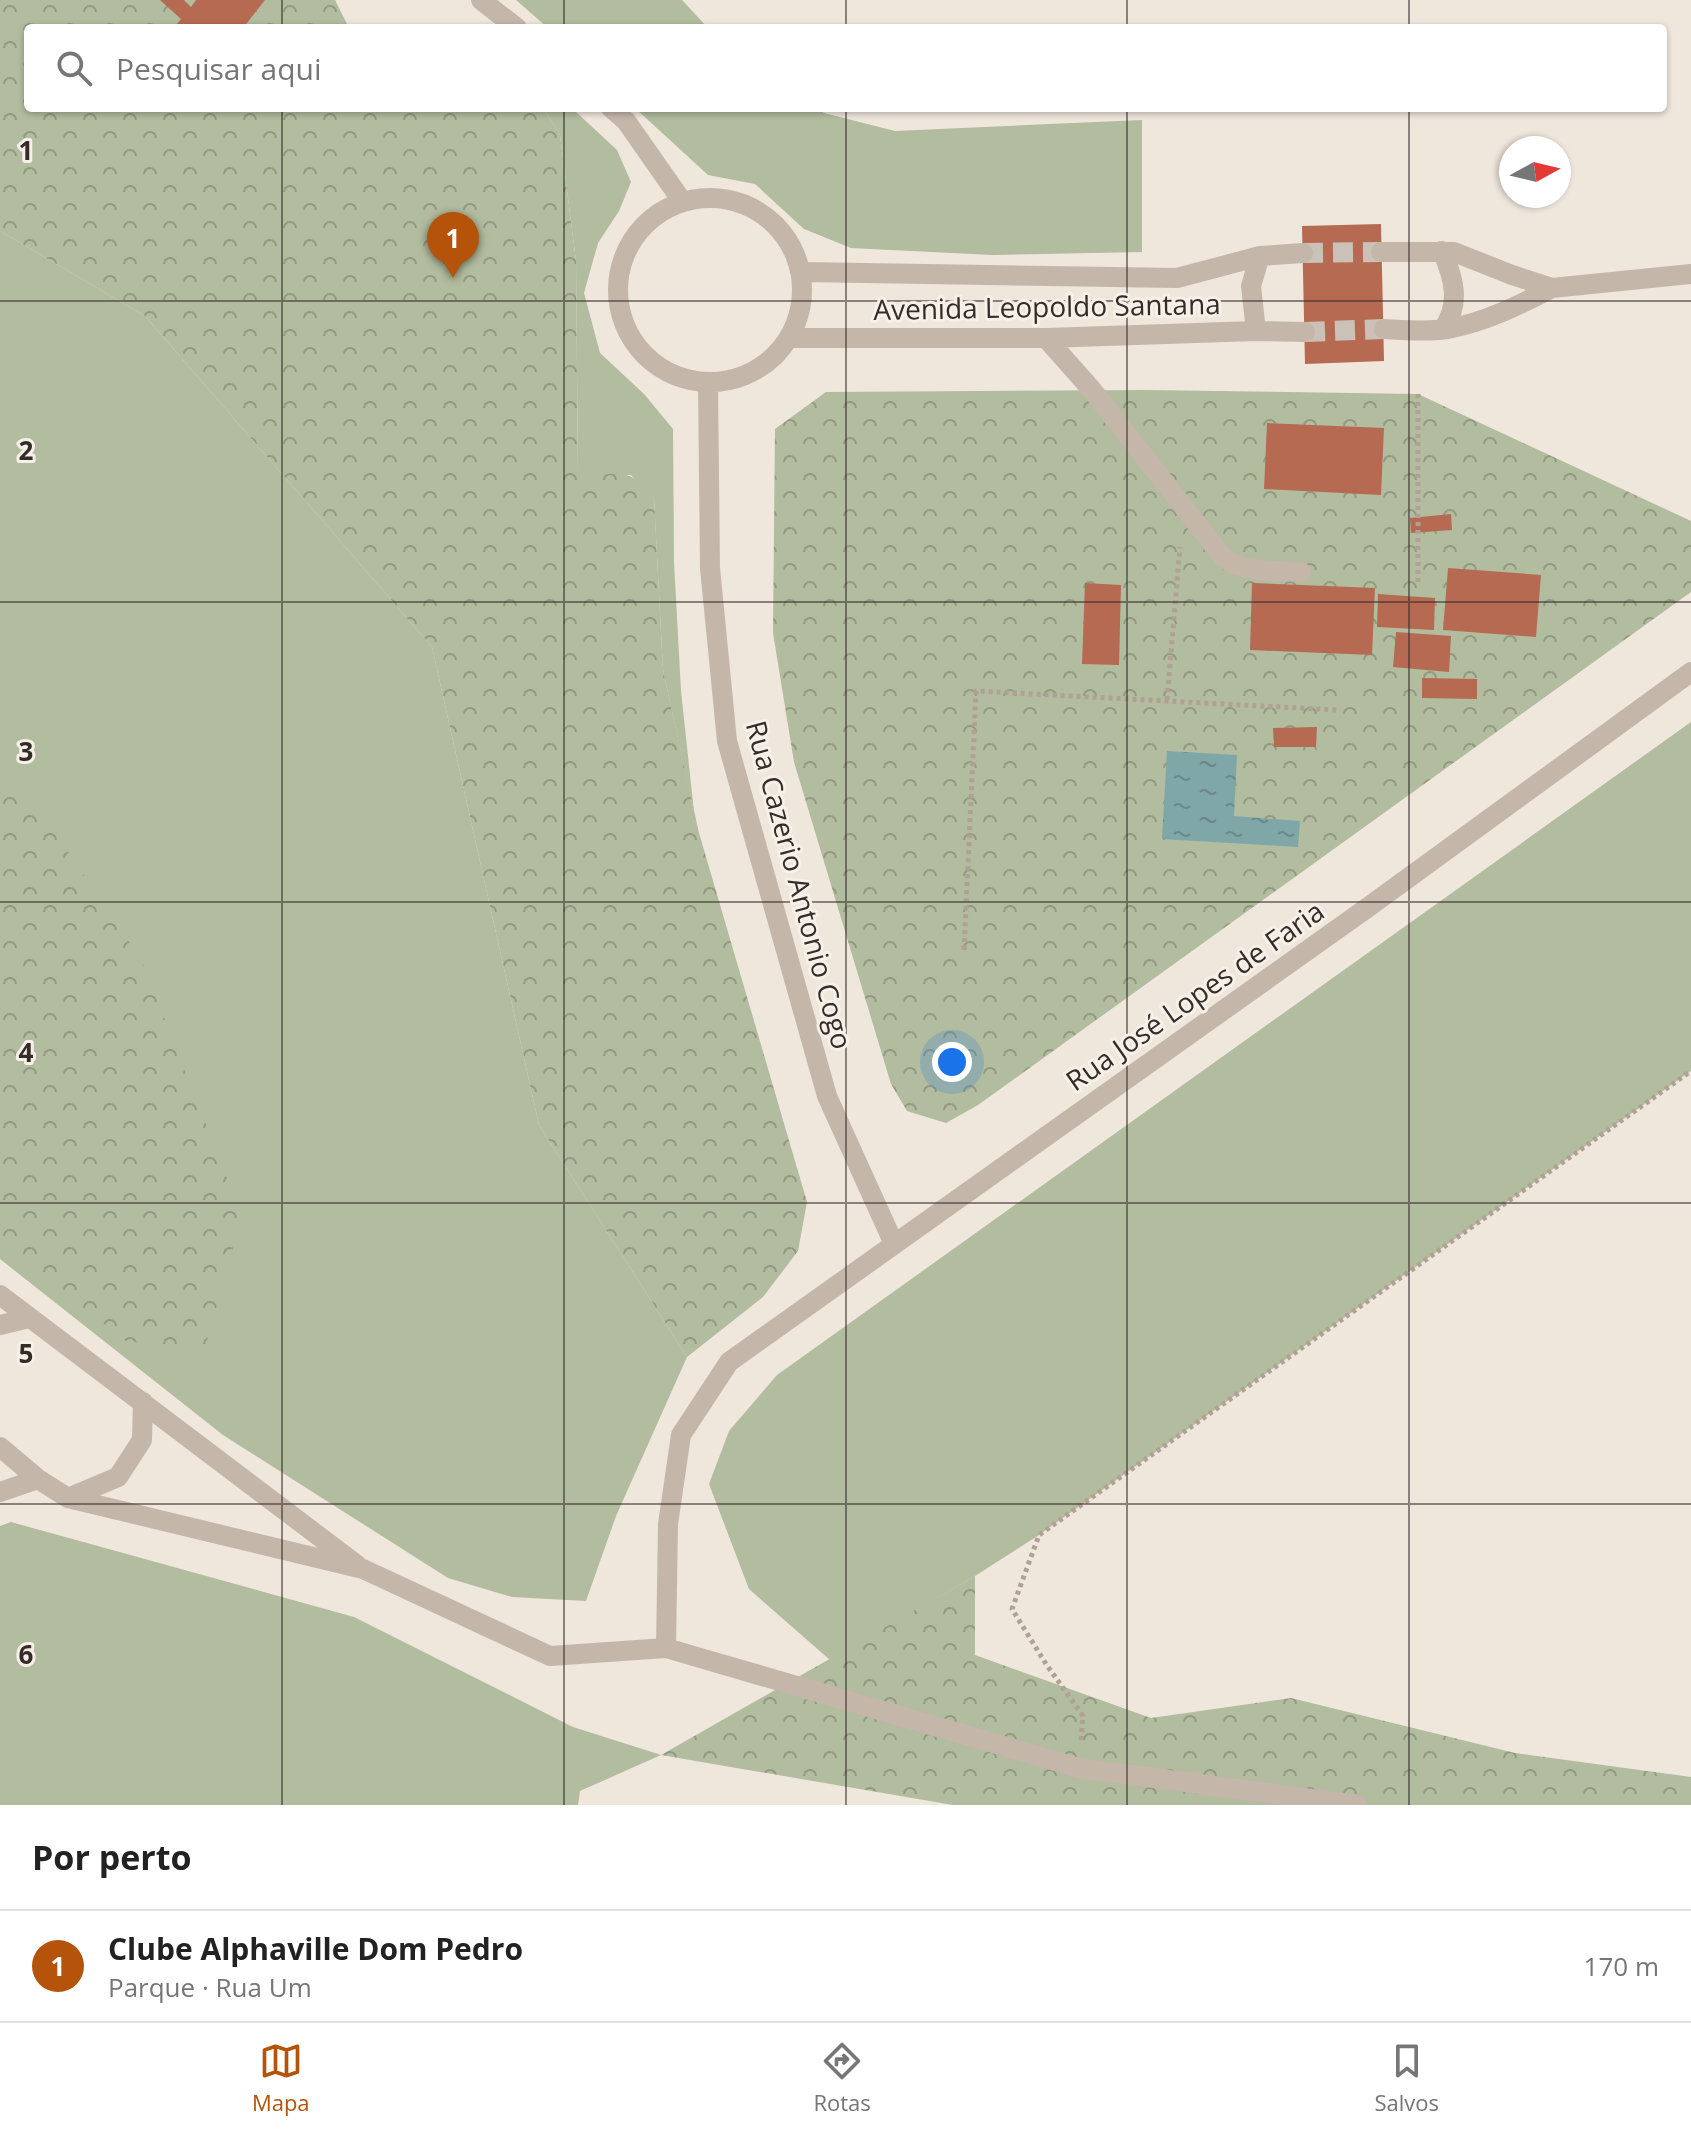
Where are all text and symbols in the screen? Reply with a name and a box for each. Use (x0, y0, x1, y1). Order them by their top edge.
search box (24, 24, 1667, 112)
icon: search (52, 46, 96, 90)
text: Pesquisar aqui (116, 48, 322, 89)
text: 1 (19, 132, 33, 168)
north arrow (1499, 136, 1571, 208)
pin: 1 (427, 212, 479, 278)
street label: Avenida Leopoldo Santana (873, 284, 1221, 328)
text: 2 (19, 432, 34, 468)
street label: Rua Cazerio Antonio Cogo (738, 716, 862, 1053)
text: 3 (19, 733, 33, 769)
street label: Rua José Lopes de Faria (1058, 892, 1331, 1099)
text: 4 (19, 1034, 34, 1070)
your location (932, 1042, 972, 1082)
text: 5 (19, 1335, 33, 1371)
text: 6 (19, 1636, 34, 1672)
text: Por perto (32, 1834, 192, 1880)
text: Clube Alphaville Dom Pedro (108, 1928, 523, 1969)
text: 1 (51, 1948, 65, 1984)
text: 170 m (1584, 1948, 1659, 1984)
text: Parque · Rua Um (108, 1969, 312, 2005)
tab: Mapa (252, 2039, 310, 2117)
tab: Rotas (813, 2039, 871, 2117)
tab: Salvos (1375, 2039, 1439, 2117)

